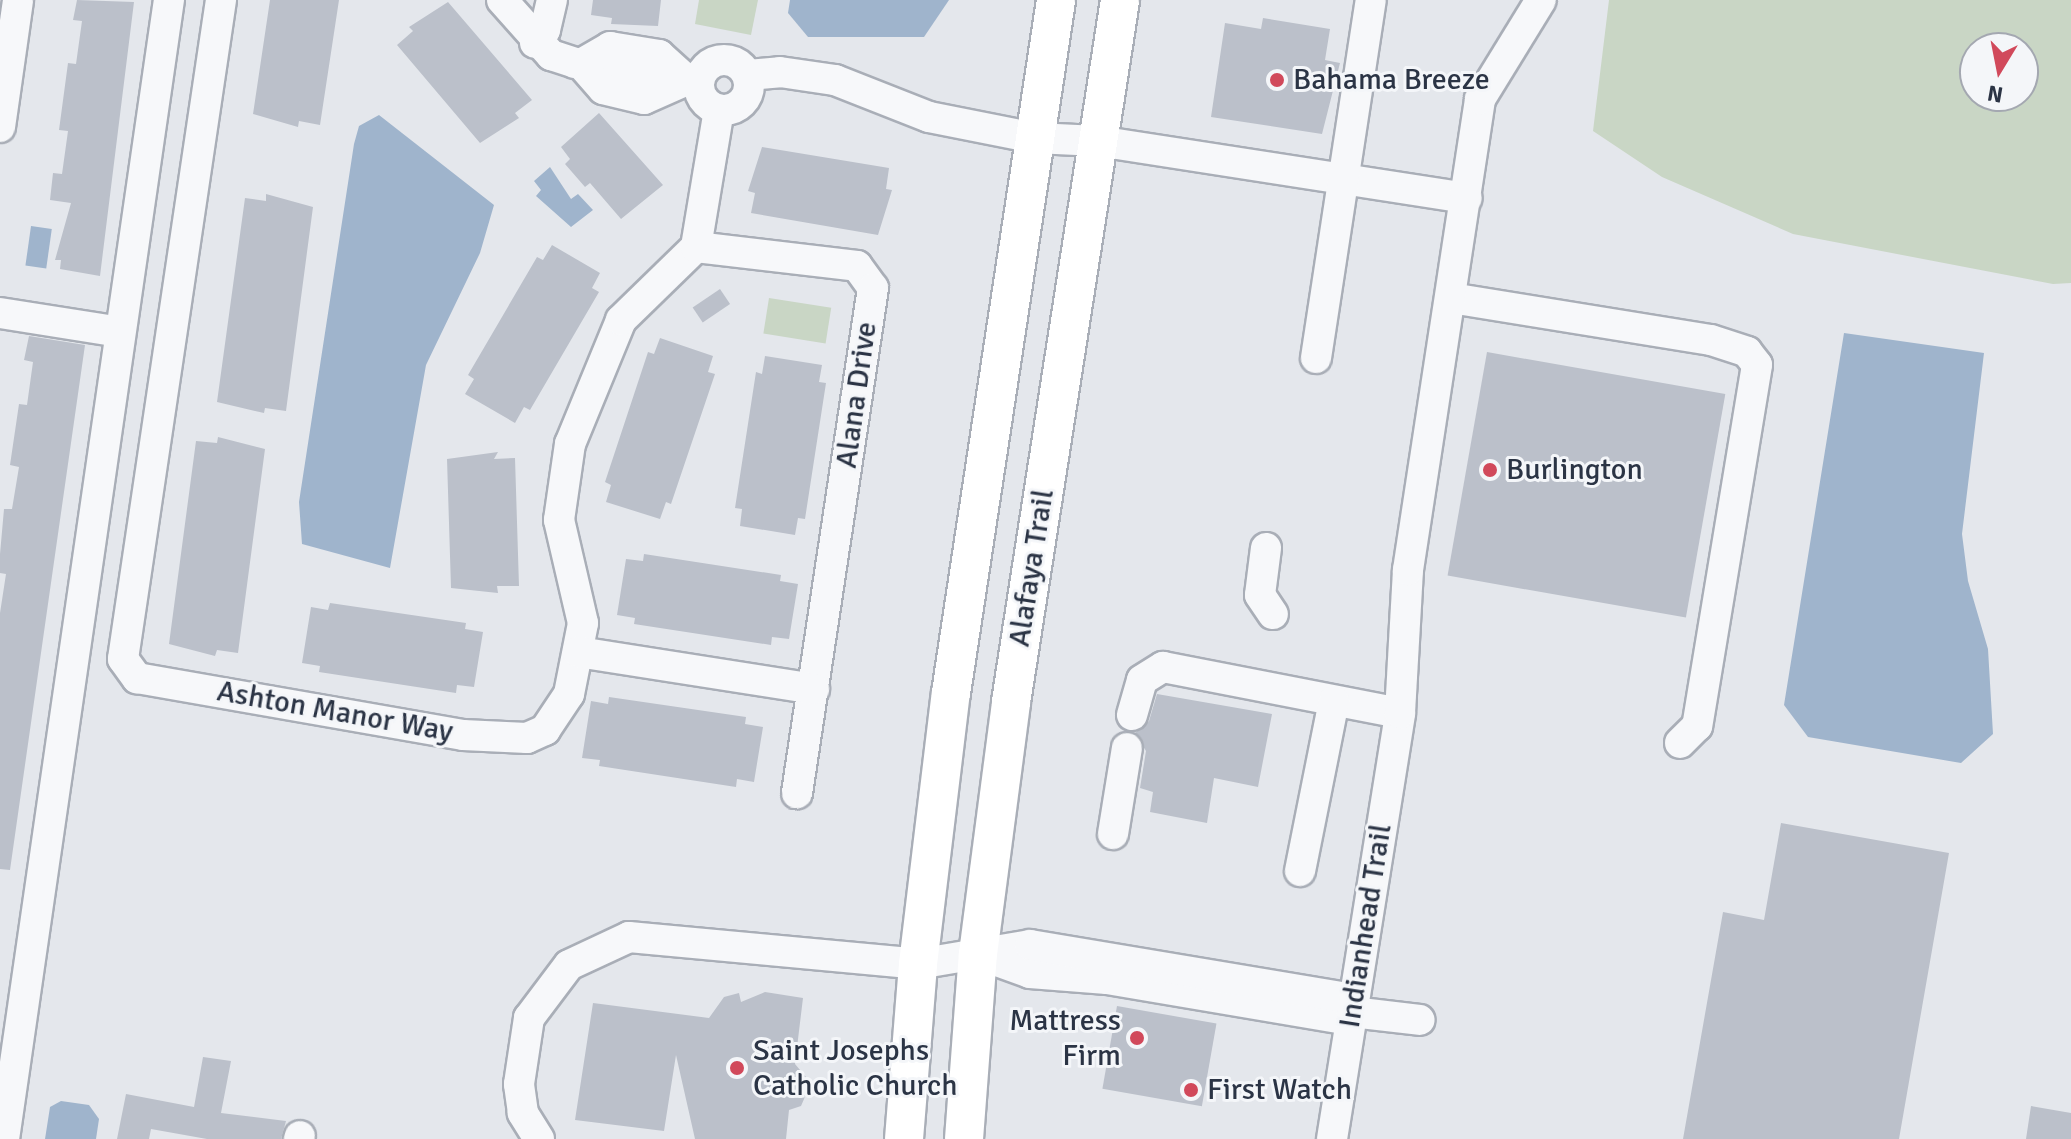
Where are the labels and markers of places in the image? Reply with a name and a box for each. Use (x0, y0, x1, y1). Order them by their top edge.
place label: Bahama Breeze (1293, 62, 1490, 98)
marker: Bahama Breeze (1268, 71, 1286, 89)
place label: Burlington (1506, 452, 1643, 488)
marker: Burlington (1481, 461, 1499, 479)
place label: Mattress Firm (1009, 1003, 1121, 1074)
marker: Mattress Firm (1128, 1029, 1146, 1047)
place label: Saint Josephs Catholic Church (753, 1033, 958, 1104)
marker: Saint Josephs Catholic Church (728, 1059, 746, 1077)
place label: First Watch (1207, 1072, 1352, 1108)
marker: First Watch (1182, 1081, 1200, 1099)

